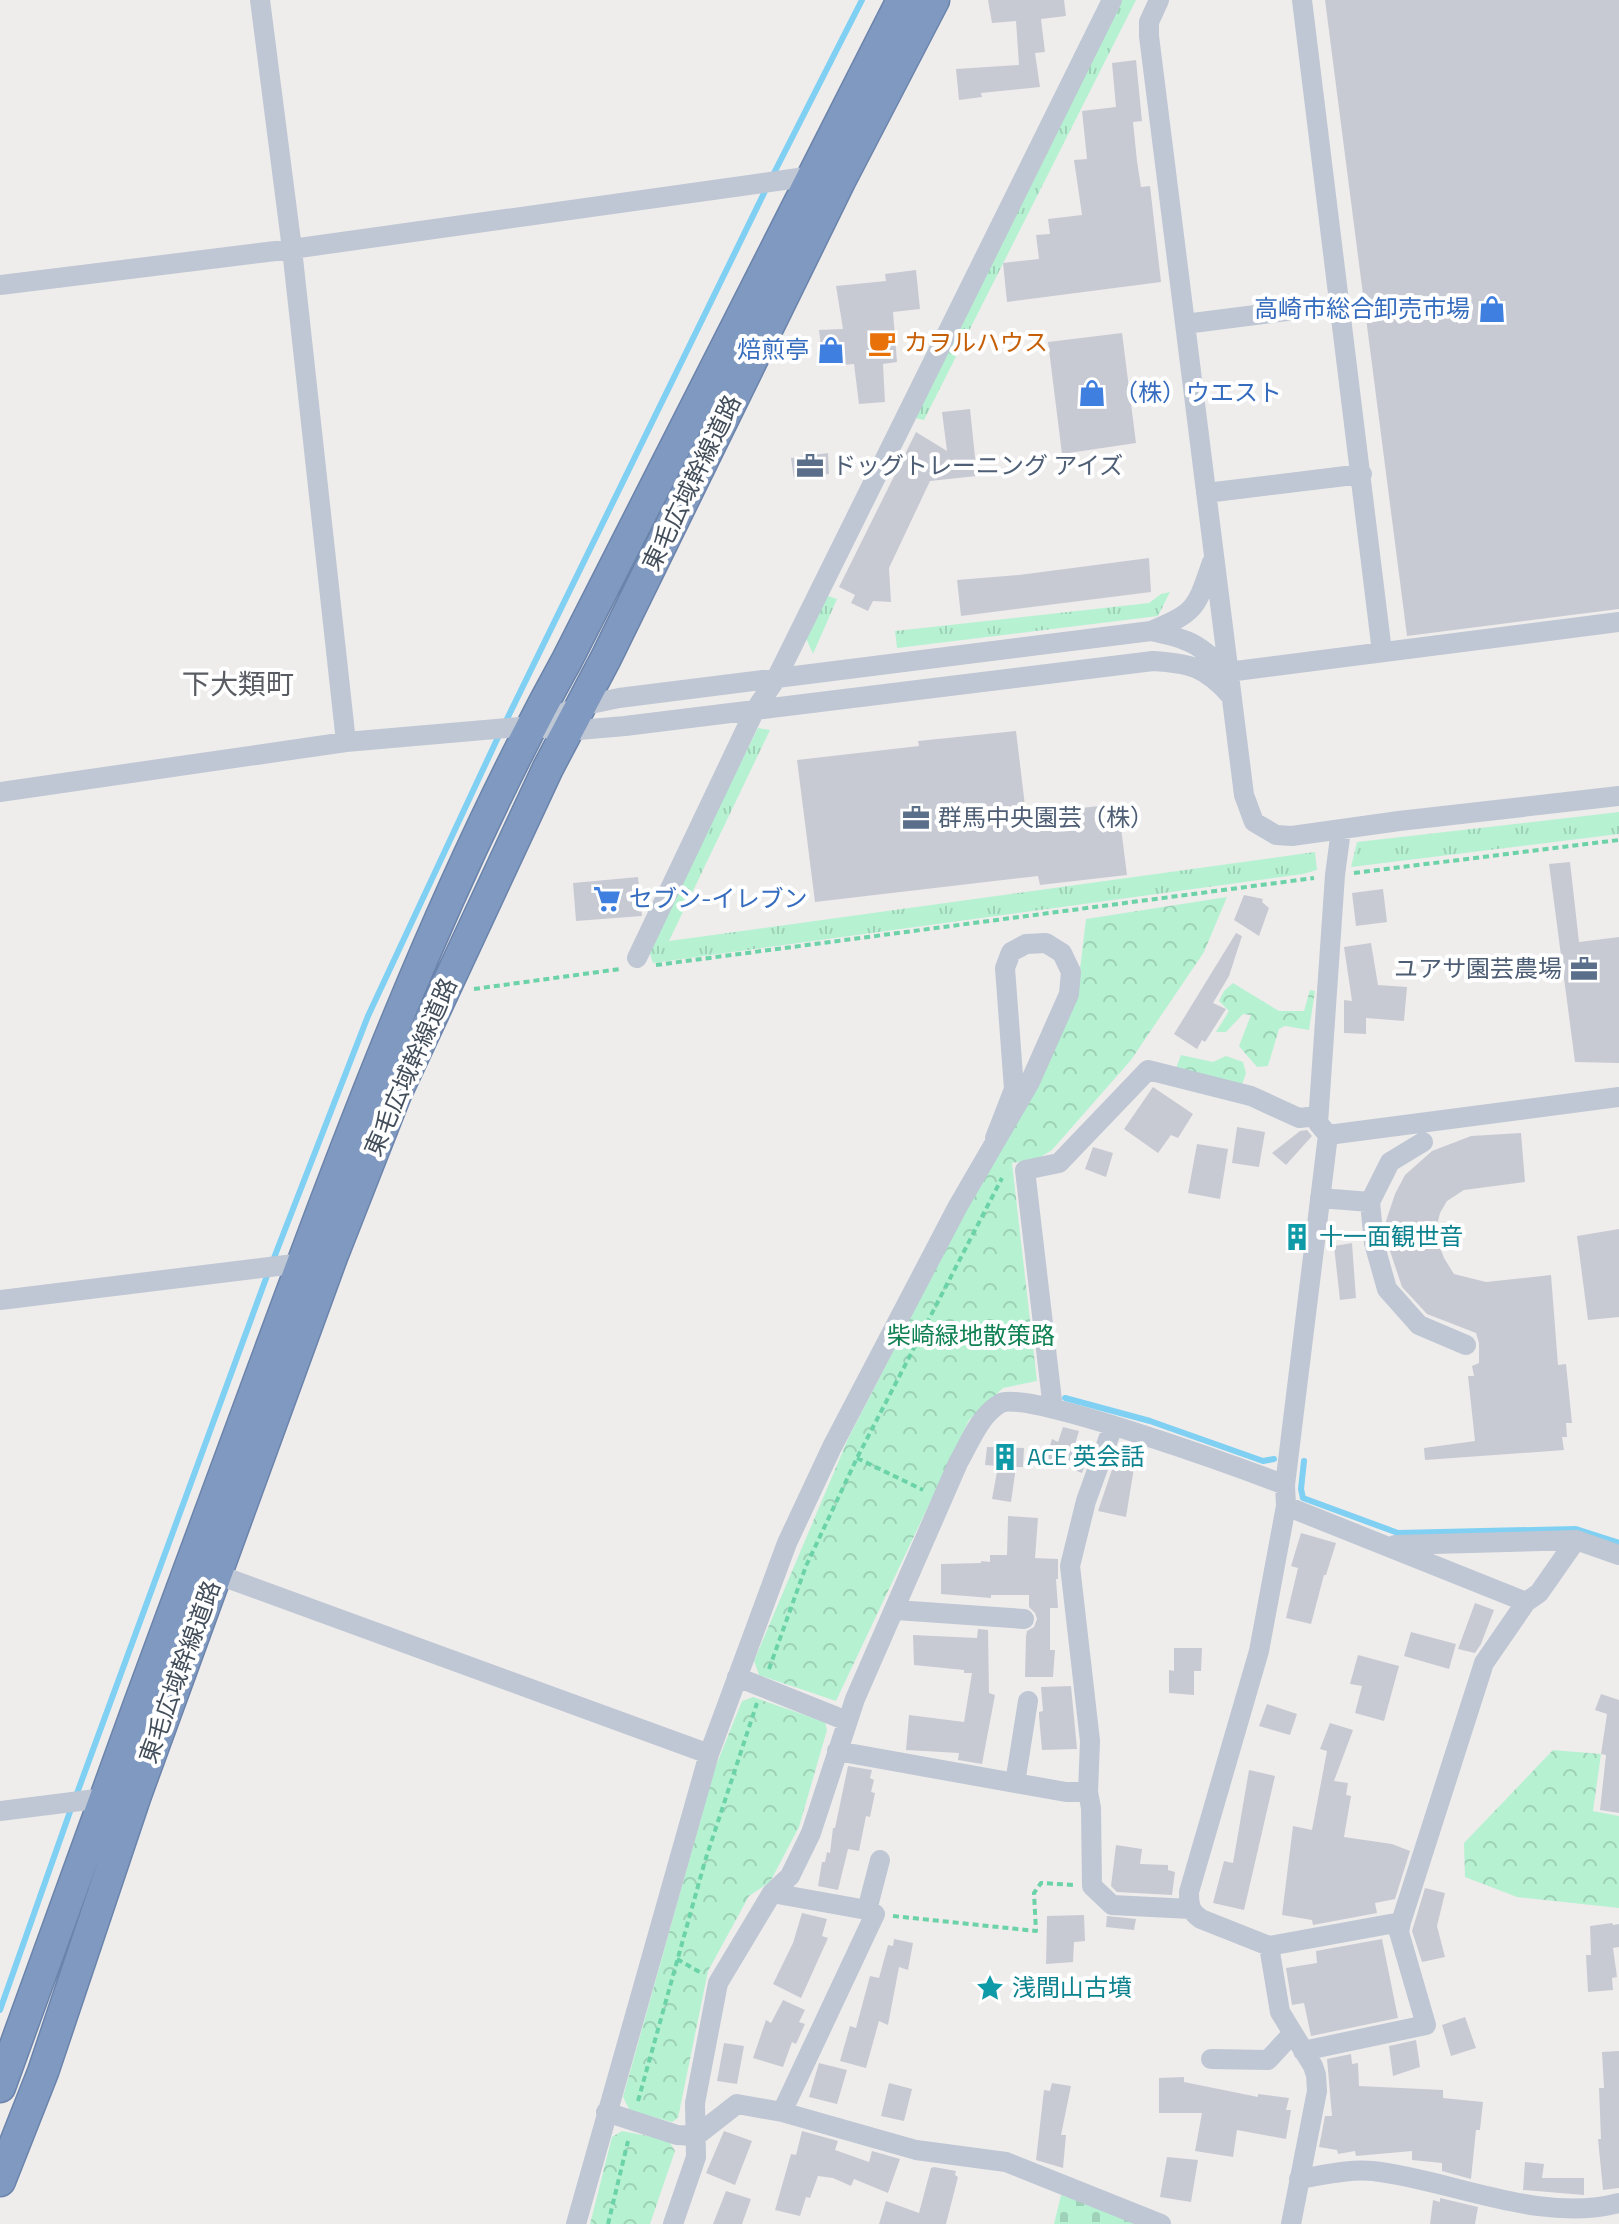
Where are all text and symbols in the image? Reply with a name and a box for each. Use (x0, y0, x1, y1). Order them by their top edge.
place label: 高崎市総合卸売市場 (1254, 290, 1470, 326)
shop icon: 高崎市総合卸売市場 (1477, 294, 1507, 324)
place label: カヲルハウス (904, 324, 1048, 360)
cafe icon: カヲルハウス (867, 328, 897, 358)
place label: 焙煎亭 (737, 331, 809, 367)
shop icon: 焙煎亭 (816, 335, 846, 365)
place label: （株）ウエスト (1114, 374, 1282, 410)
shop icon: （株）ウエスト (1077, 378, 1107, 408)
street label: 東毛広域幹線道路 (633, 388, 749, 577)
place label: ドッグトレーニング アイズ (832, 447, 1123, 483)
office icon: ドッグトレーニング アイズ (795, 451, 825, 481)
district label: 下大類町 (182, 662, 294, 705)
place label: 群馬中央園芸（株） (938, 799, 1154, 835)
office icon: 群馬中央園芸（株） (901, 803, 931, 833)
place label: セブン-イレブン (629, 880, 808, 916)
supermarket icon: セブン-イレブン (592, 884, 622, 914)
place label: ユアサ園芸農場 (1394, 950, 1562, 986)
office icon: ユアサ園芸農場 (1569, 954, 1599, 984)
street label: 東毛広域幹線道路 (355, 972, 466, 1162)
place label: 十一面観世音 (1319, 1218, 1463, 1254)
building icon: 十一面観世音 (1282, 1222, 1312, 1252)
park label: 柴崎緑地散策路 (887, 1317, 1055, 1353)
place label: ACE 英会話 (1027, 1438, 1145, 1474)
building icon: ACE 英会話 (990, 1442, 1020, 1472)
street label: 東毛広域幹線道路 (129, 1575, 229, 1768)
place label: 浅間山古墳 (1012, 1969, 1132, 2005)
place icon: 浅間山古墳 (975, 1973, 1005, 2003)

